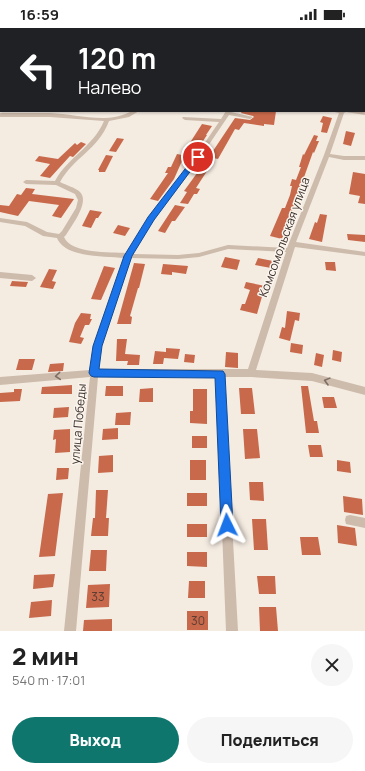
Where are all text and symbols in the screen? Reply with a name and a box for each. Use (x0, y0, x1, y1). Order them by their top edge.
text: 16:59 (20, 4, 59, 25)
text: 120 m (78, 39, 156, 77)
icon: left (12, 44, 64, 96)
text: Налево (78, 75, 142, 99)
pin (181, 140, 215, 174)
icon: arrive (187, 146, 209, 168)
street label: Комсомольская улица (254, 175, 314, 299)
one-way arrow (55, 372, 61, 381)
one-way arrow (324, 377, 331, 386)
street label: улица Победы (66, 383, 90, 465)
position arrow (206, 504, 248, 546)
house number: 33 (91, 588, 105, 605)
house number: 30 (191, 612, 205, 629)
text: 2 мин (12, 639, 79, 672)
button: close (311, 644, 353, 686)
text: 540 m · 17:01 (12, 671, 85, 689)
button: Выход (12, 717, 179, 763)
button: Поделиться (187, 717, 353, 763)

